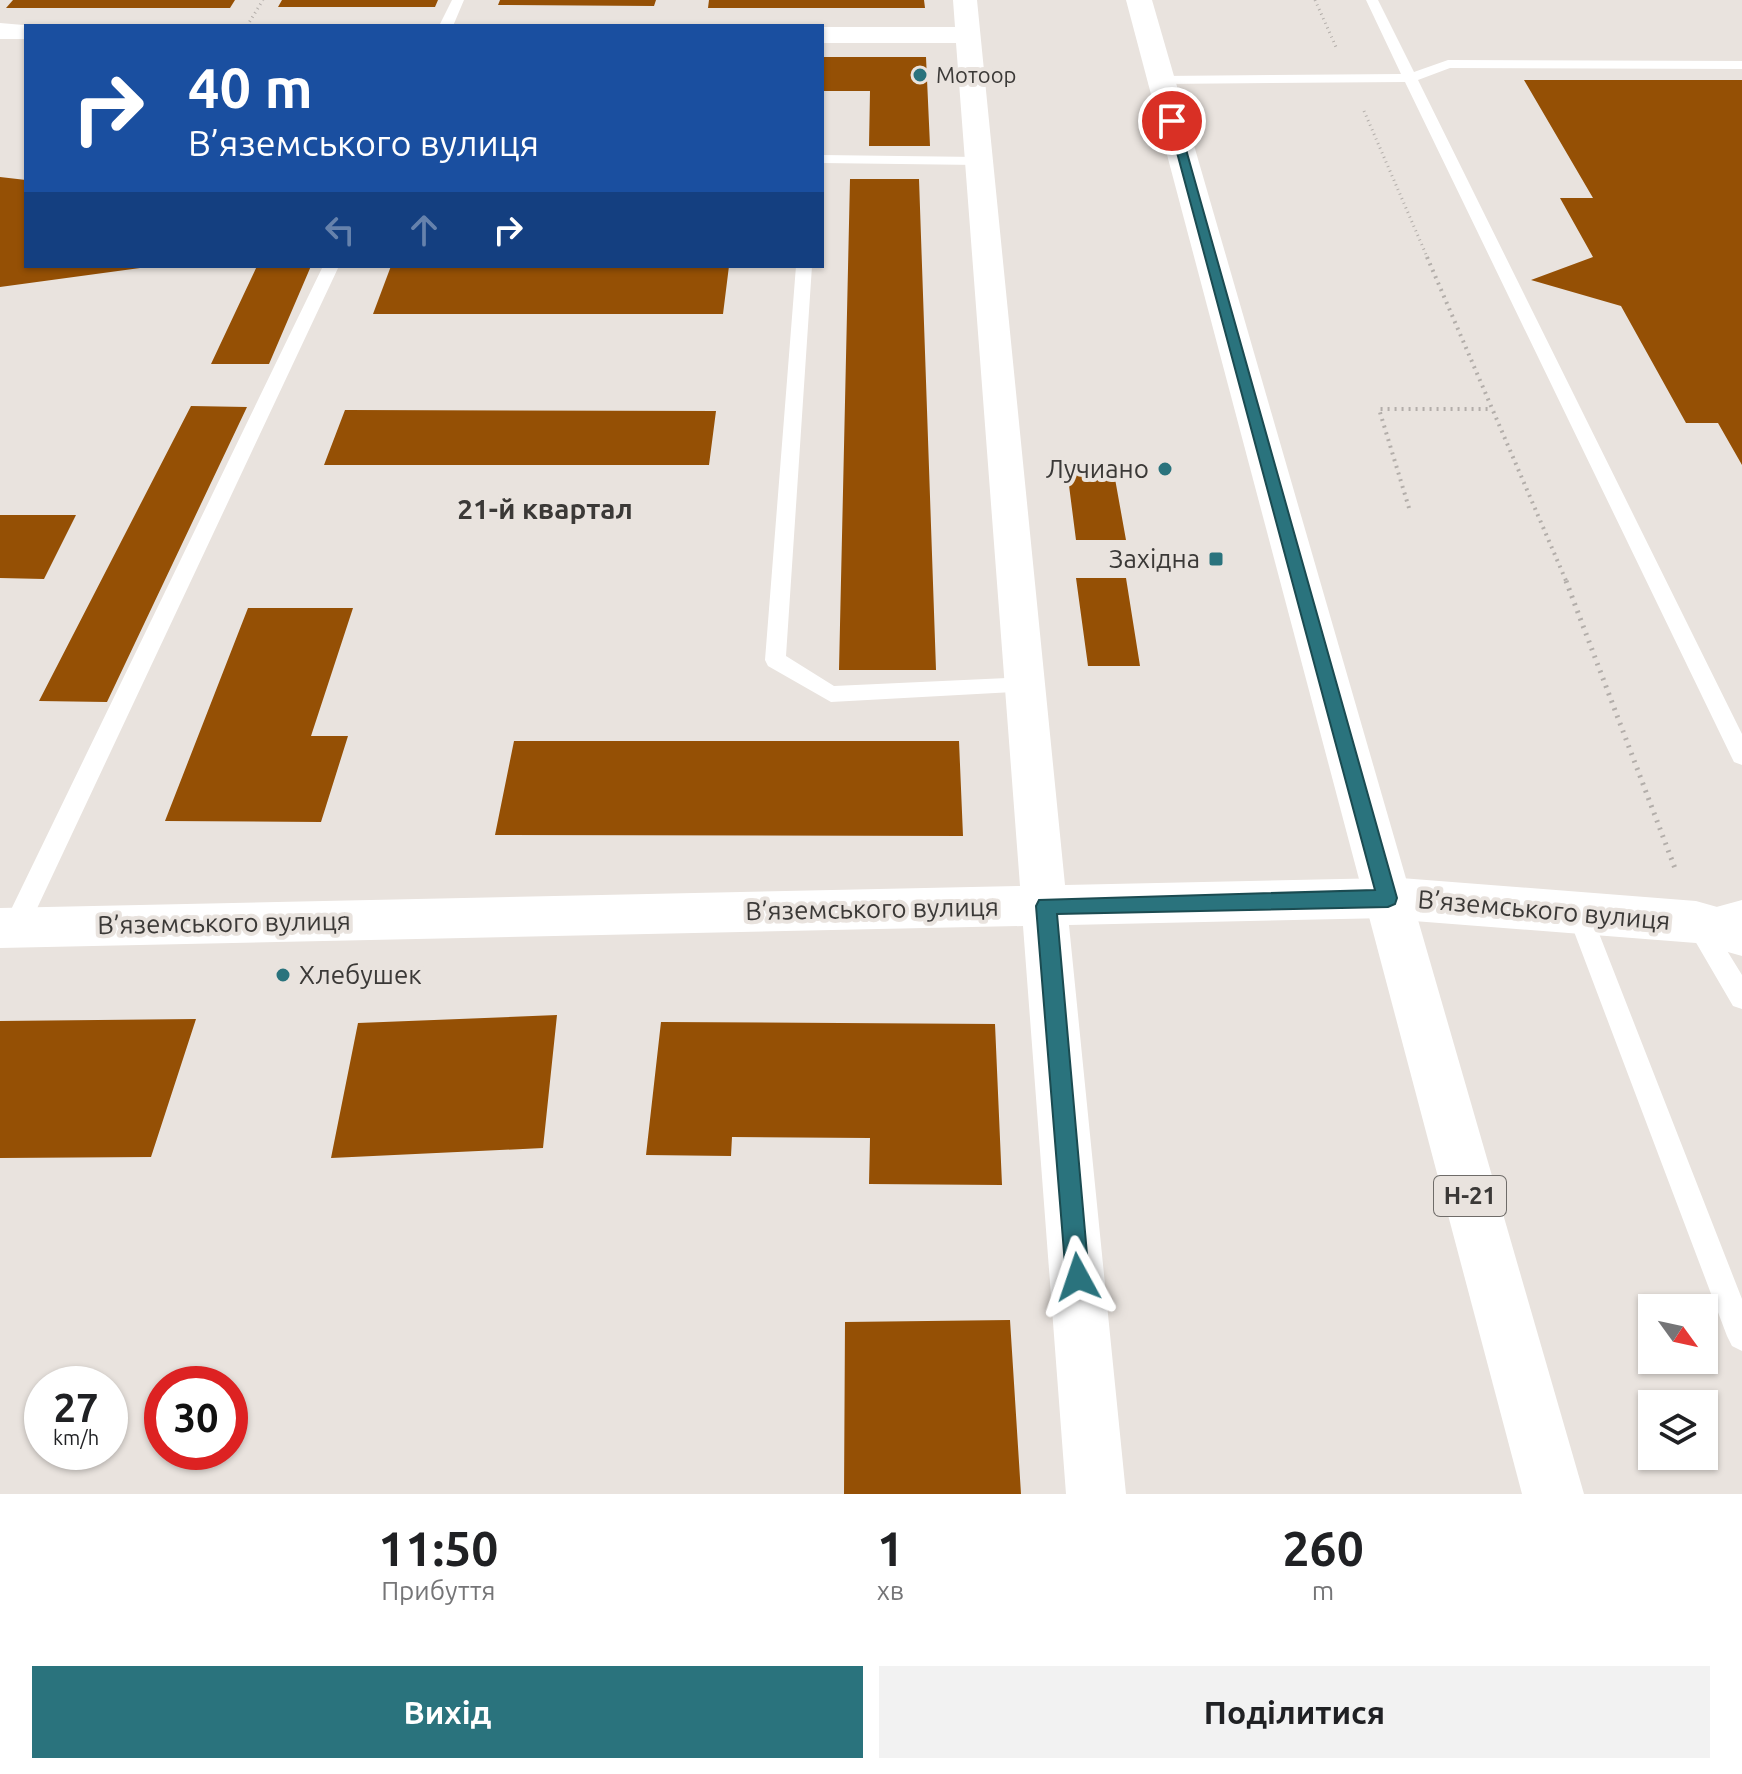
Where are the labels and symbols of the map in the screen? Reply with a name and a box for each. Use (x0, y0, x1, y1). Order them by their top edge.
place label: Мотоор (936, 62, 1016, 87)
marker: Мотоор (911, 66, 929, 84)
pin (1138, 87, 1206, 155)
place label: Лучиано (1046, 454, 1149, 483)
marker: Лучиано (1156, 460, 1174, 478)
district label: 21-й квартал (457, 493, 633, 524)
place label: Західна (1109, 544, 1200, 573)
marker: Західна (1207, 550, 1225, 568)
street label: В’яземського вулиця (1416, 884, 1672, 935)
street label: В’яземського вулиця (745, 892, 999, 925)
street label: В’яземського вулиця (97, 906, 351, 939)
place label: Хлебушек (299, 960, 422, 989)
marker: Хлебушек (274, 966, 292, 984)
road number: Н-21 (1434, 1176, 1506, 1216)
position arrow (1036, 1235, 1120, 1319)
north arrow (1638, 1294, 1718, 1374)
speed limit sign: 30 (144, 1366, 248, 1470)

